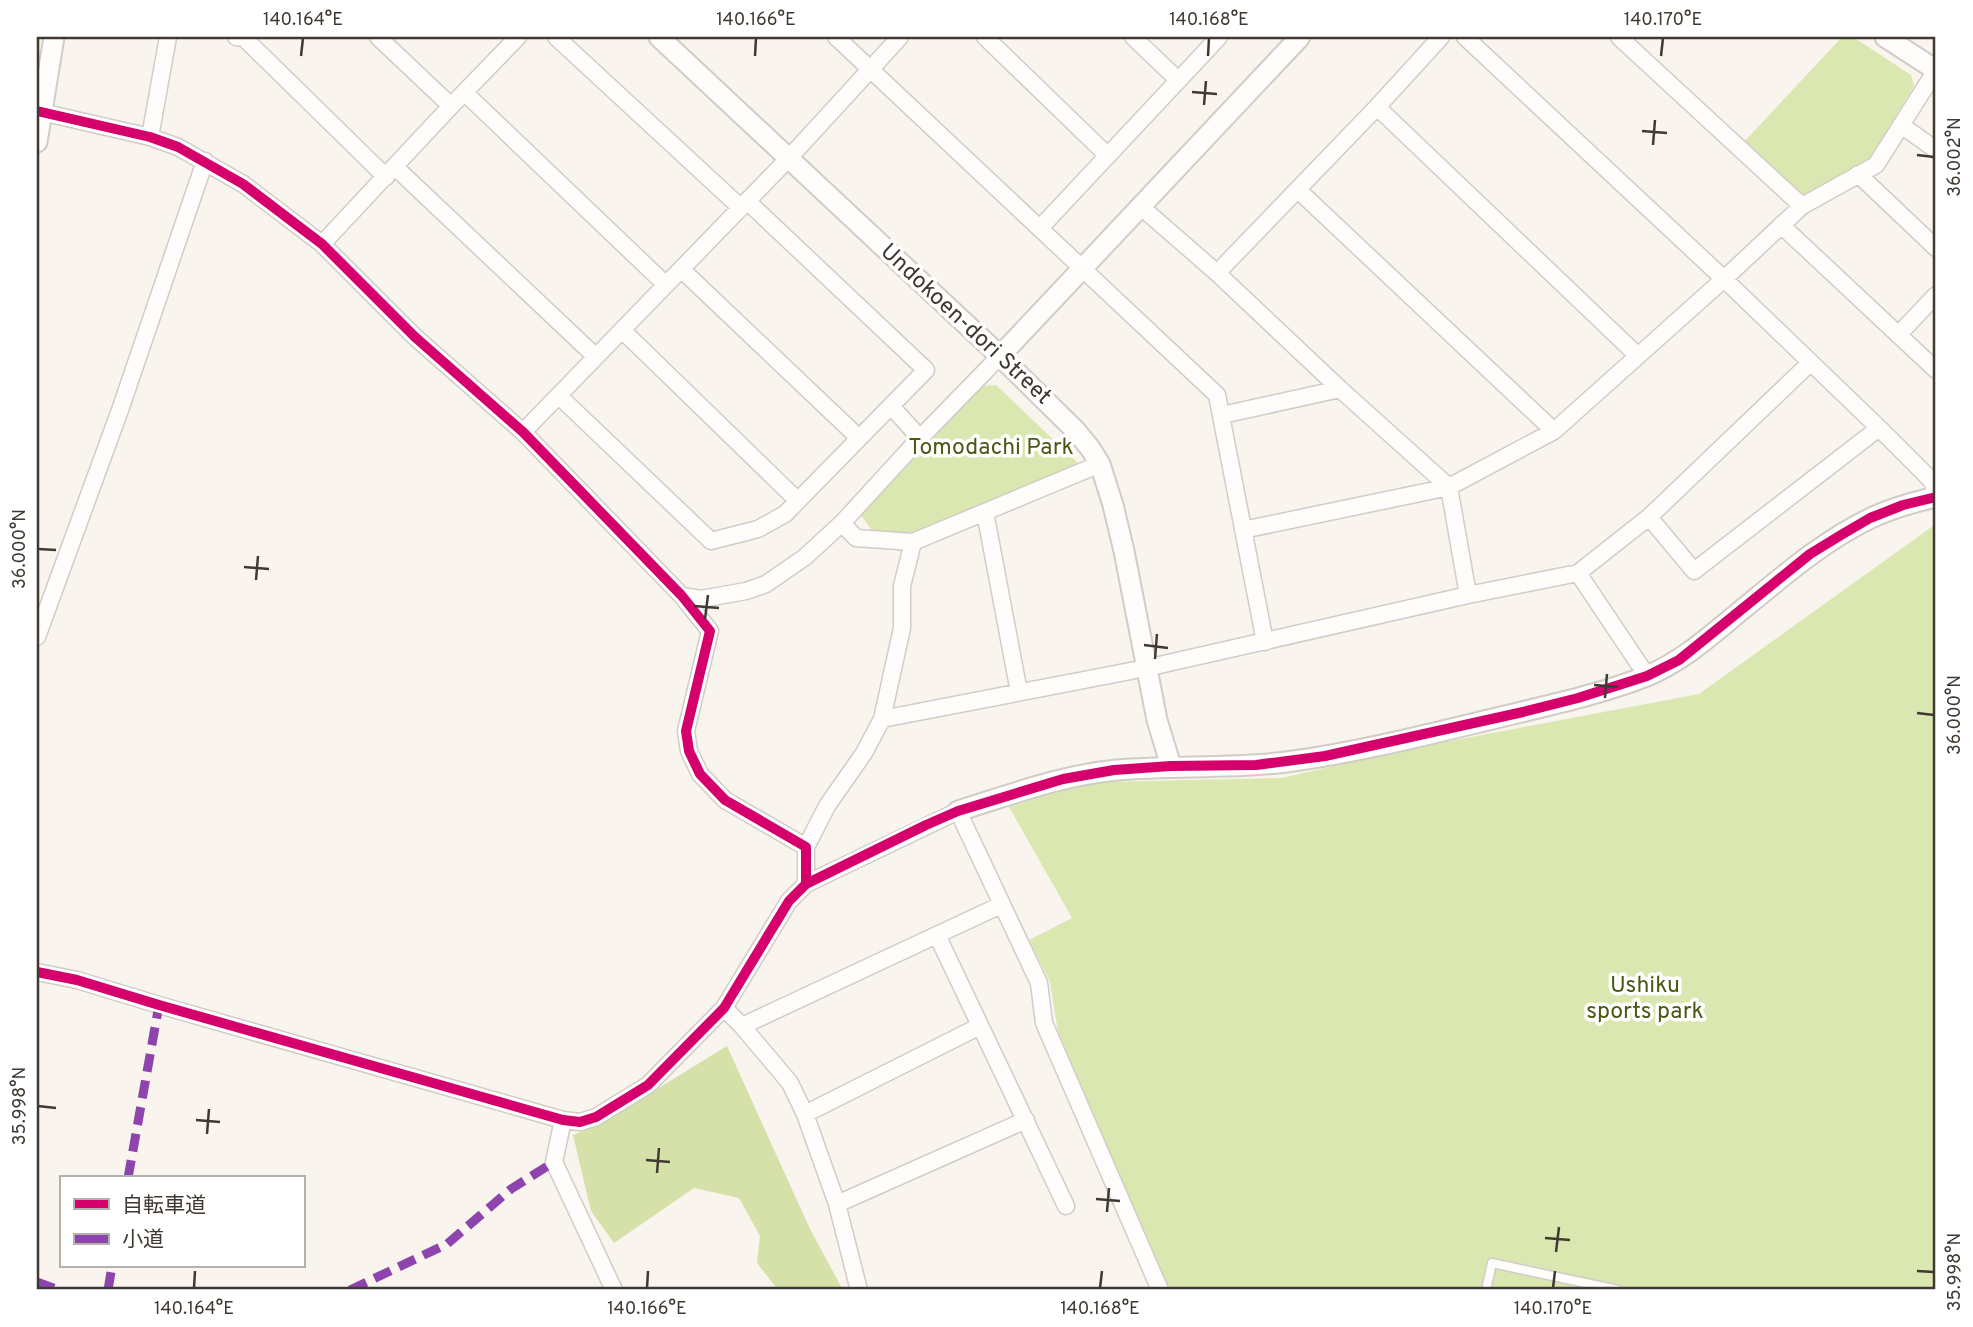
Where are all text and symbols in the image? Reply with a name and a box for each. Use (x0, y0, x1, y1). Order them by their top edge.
text: 140.164°E (263, 9, 343, 32)
text: 140.166°E (716, 9, 796, 32)
text: 140.168°E (1169, 9, 1249, 32)
text: 140.170°E (1624, 9, 1702, 32)
text: 36.002°N (1944, 117, 1967, 197)
street label: Undokoen-dori Street (873, 238, 1057, 412)
park label: Tomodachi Park (908, 434, 1074, 463)
text: 36.000°N (9, 509, 32, 589)
text: 36.000°N (1944, 675, 1967, 755)
park label: Ushiku sports park (1586, 972, 1704, 1027)
text: 35.998°N (9, 1067, 32, 1145)
legend (60, 1176, 304, 1268)
text: 自転車道 (122, 1193, 206, 1220)
text: 小道 (122, 1227, 164, 1254)
text: 35.998°N (1944, 1233, 1967, 1311)
text: 140.164°E (154, 1298, 234, 1321)
text: 140.166°E (607, 1298, 687, 1321)
text: 140.168°E (1060, 1298, 1140, 1321)
text: 140.170°E (1514, 1298, 1592, 1321)

